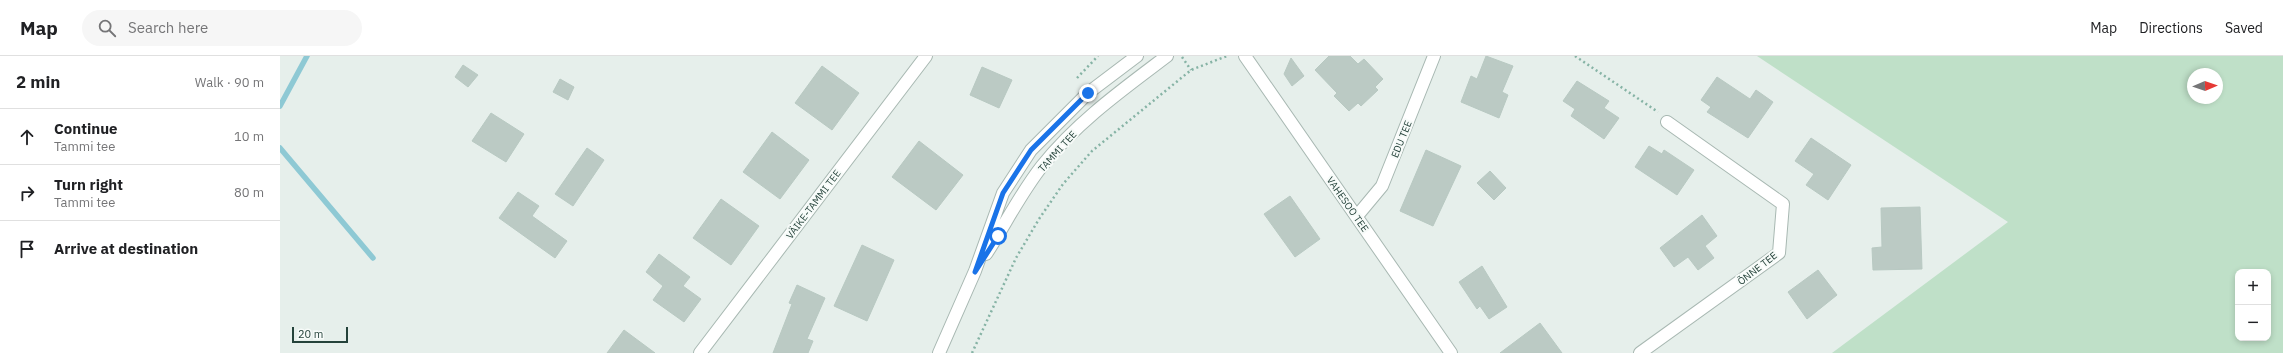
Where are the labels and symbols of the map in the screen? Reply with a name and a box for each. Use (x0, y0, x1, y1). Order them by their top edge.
north arrow (2187, 68, 2223, 104)
route end (1079, 84, 1097, 102)
street label: EDU TEE (1388, 118, 1415, 160)
street label: TAMMI TEE (1035, 128, 1080, 175)
street label: VÄIKE-TAMMI TEE (783, 167, 844, 241)
street label: VAHESOO TEE (1324, 174, 1372, 235)
route start (989, 227, 1007, 245)
street label: ÕNNE TEE (1735, 249, 1780, 288)
scale bar (292, 325, 348, 344)

